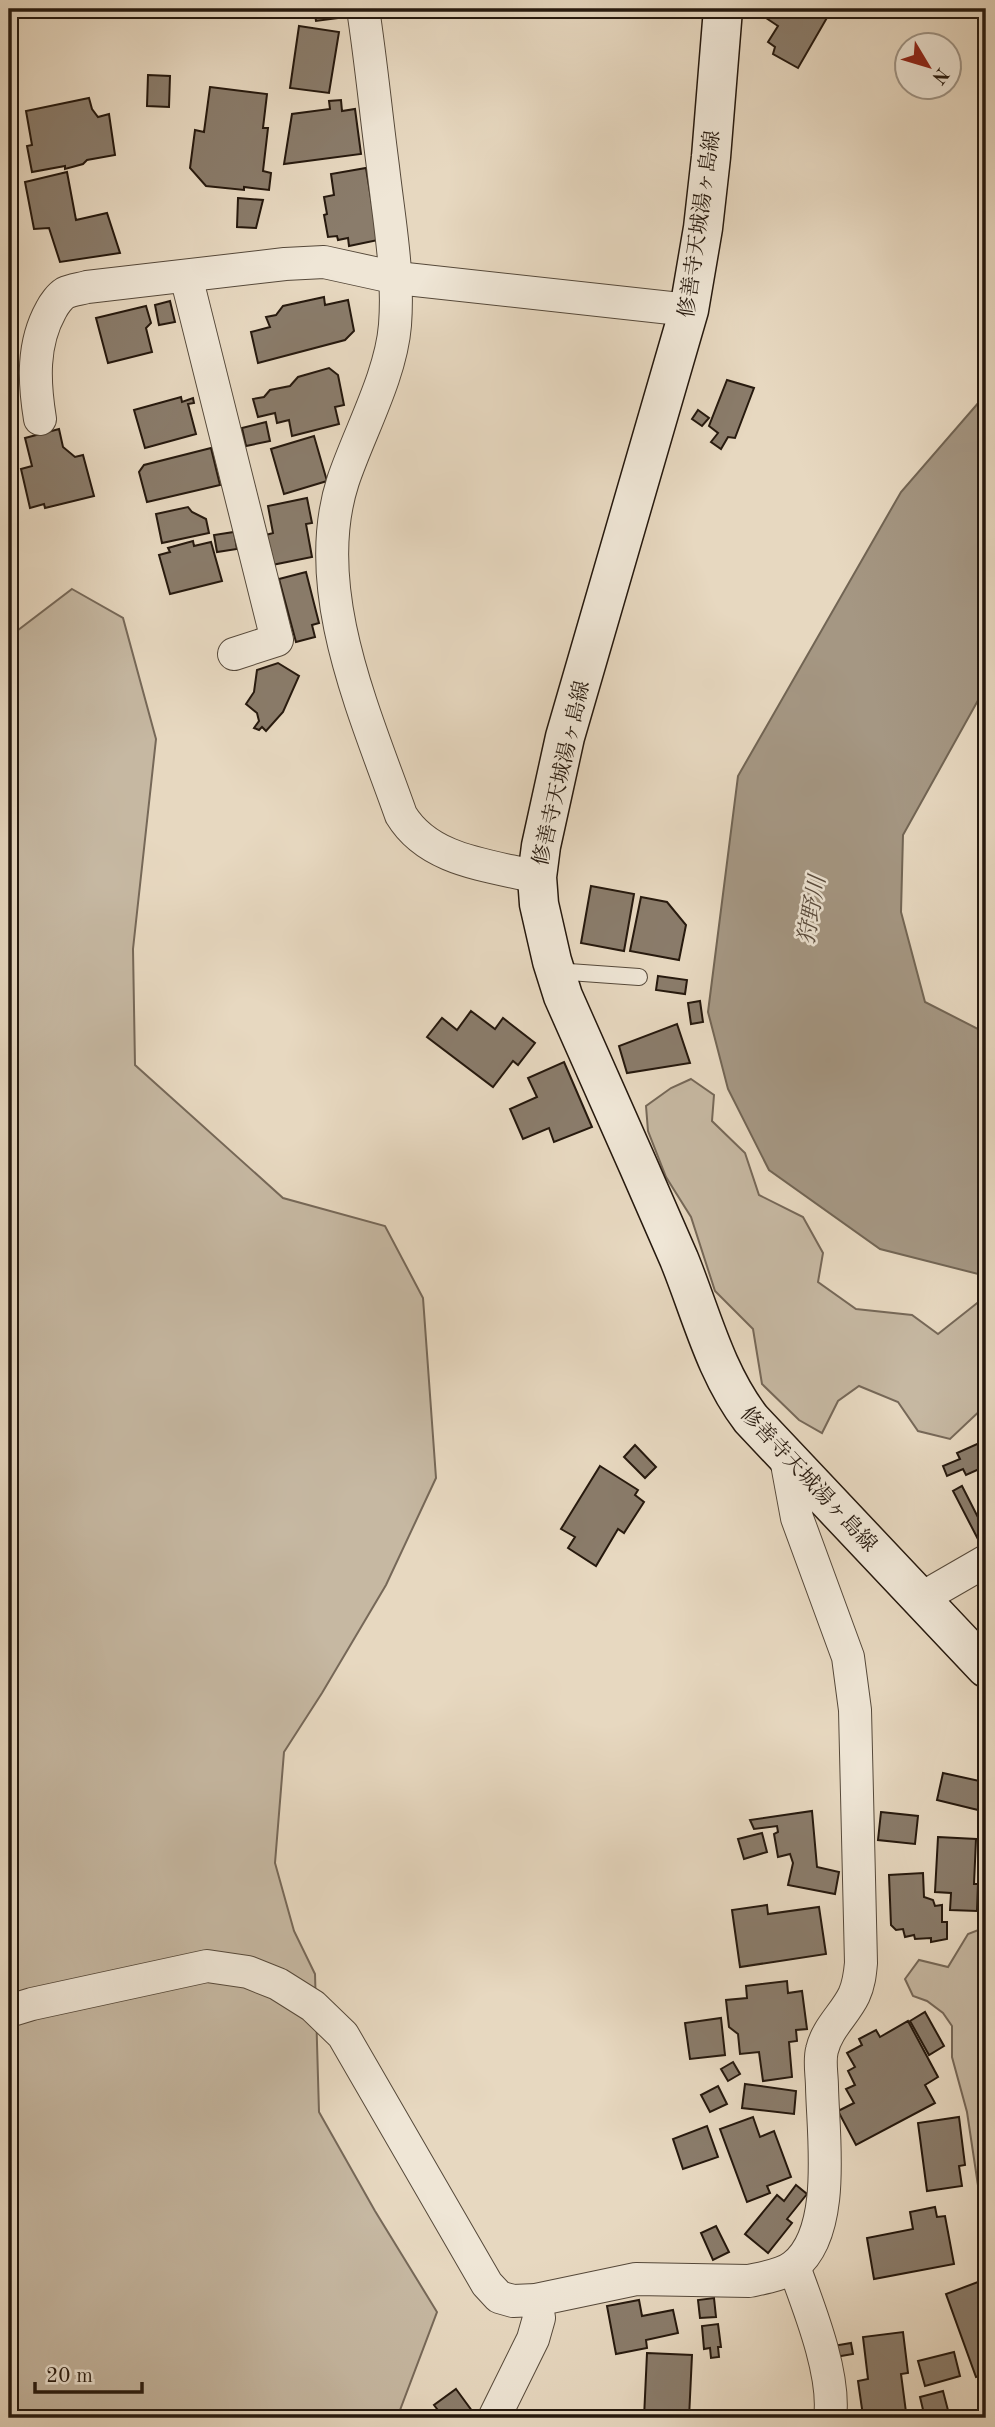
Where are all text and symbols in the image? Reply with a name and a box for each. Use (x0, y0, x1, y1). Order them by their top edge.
north arrow (894, 32, 964, 102)
text: N (927, 63, 951, 87)
street label: 修善寺天城湯ヶ島線 (675, 129, 724, 319)
street label: 修善寺天城湯ヶ島線 (529, 678, 594, 868)
water label: 狩野川 (793, 871, 830, 946)
street label: 修善寺天城湯ヶ島線 (736, 1402, 881, 1556)
scale bar (35, 2350, 142, 2394)
text: 20 m (46, 2366, 93, 2387)

